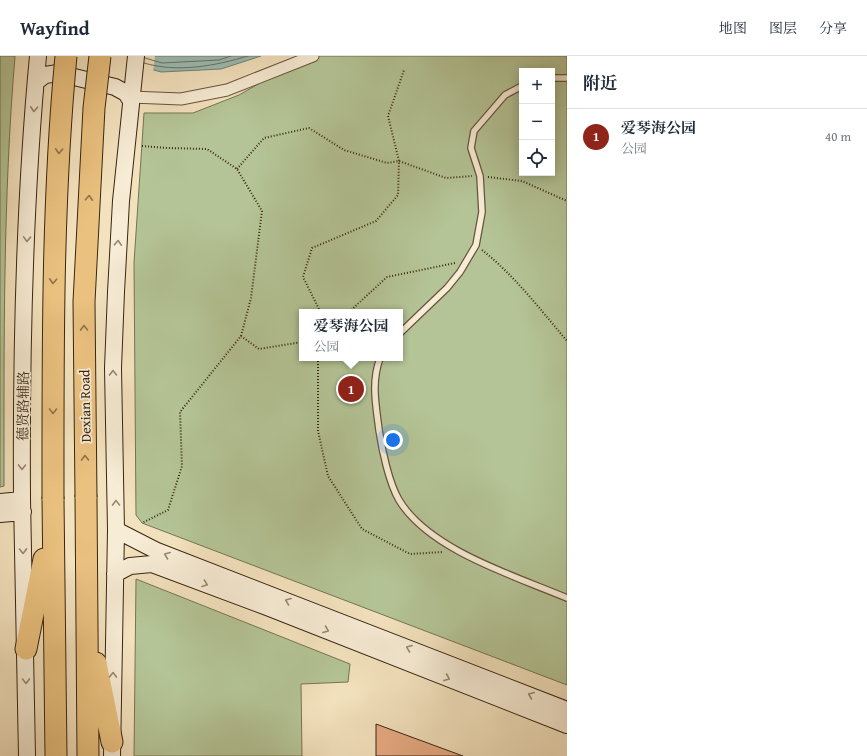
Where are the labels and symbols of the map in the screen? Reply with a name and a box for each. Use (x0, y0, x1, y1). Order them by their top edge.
one-way arrow (29, 106, 38, 112)
one-way arrow (55, 148, 64, 154)
one-way arrow (85, 195, 94, 201)
one-way arrow (22, 236, 31, 242)
one-way arrow (114, 240, 123, 246)
one-way arrow (49, 278, 58, 284)
one-way arrow (80, 325, 88, 331)
street label: Dexian Road (74, 369, 96, 443)
one-way arrow (109, 370, 117, 376)
street label: 德贤路辅路 (12, 371, 34, 441)
pin: 1 (338, 374, 364, 404)
one-way arrow (49, 408, 57, 414)
your location (383, 430, 403, 450)
one-way arrow (81, 455, 89, 461)
one-way arrow (18, 464, 26, 470)
one-way arrow (111, 500, 120, 506)
one-way arrow (19, 548, 28, 554)
one-way arrow (163, 551, 170, 559)
one-way arrow (201, 579, 208, 587)
one-way arrow (285, 598, 292, 606)
one-way arrow (323, 626, 330, 634)
one-way arrow (406, 645, 413, 653)
one-way arrow (109, 672, 118, 678)
one-way arrow (444, 674, 451, 682)
one-way arrow (22, 678, 30, 684)
one-way arrow (527, 692, 535, 700)

